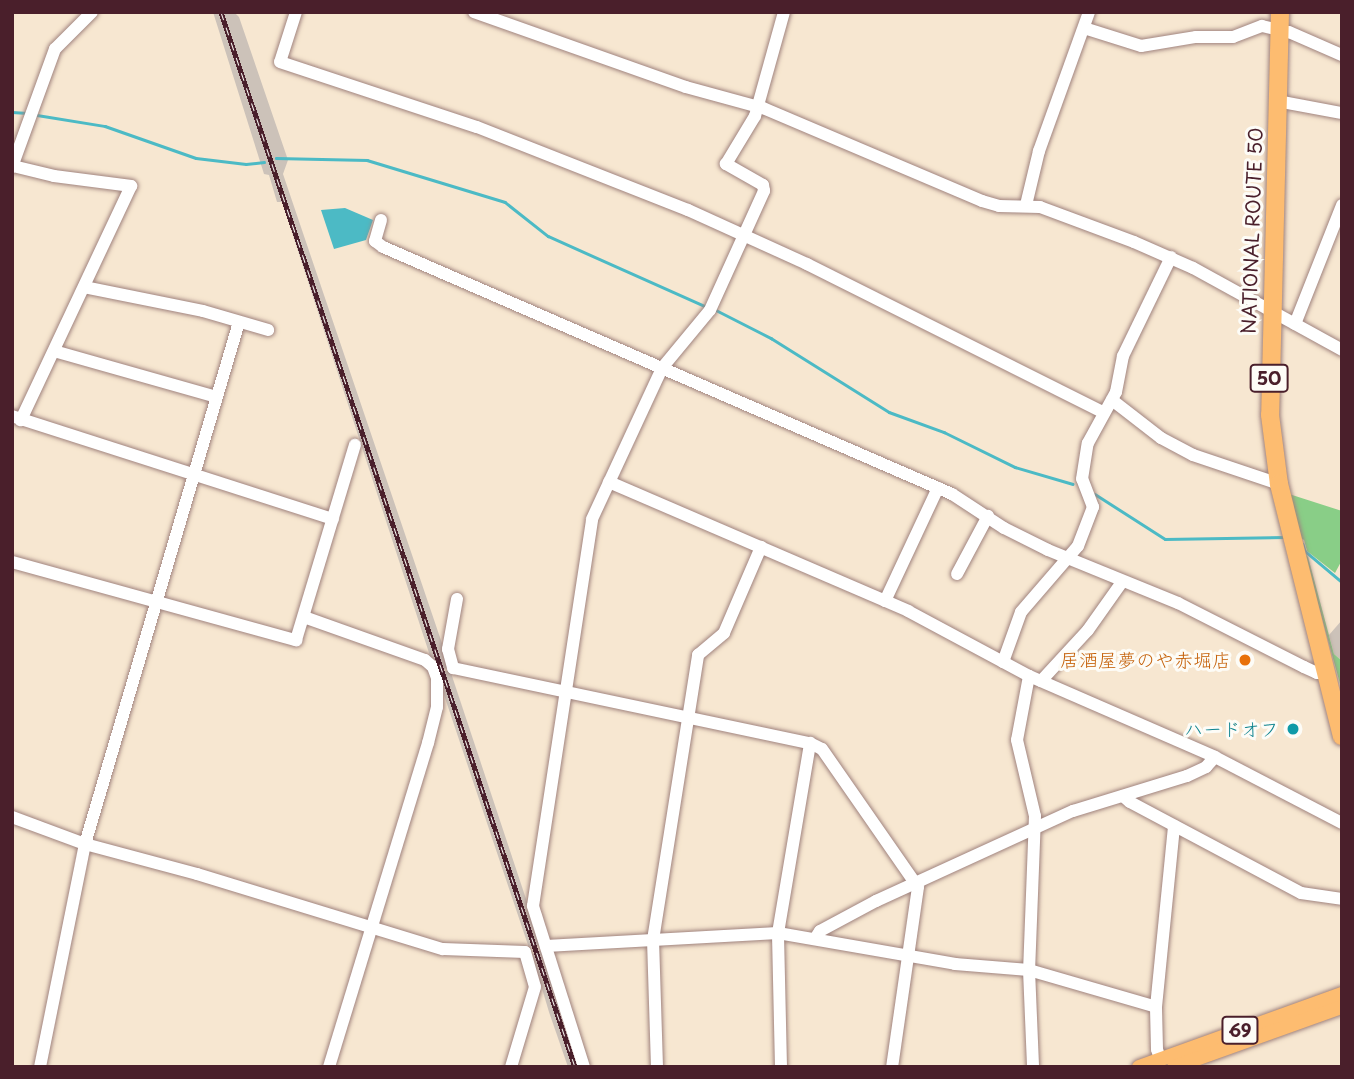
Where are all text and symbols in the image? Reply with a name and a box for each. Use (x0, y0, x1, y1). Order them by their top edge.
street label: NATIONAL ROUTE 50 (1237, 128, 1267, 334)
road number: 50 (1248, 364, 1290, 392)
place label: 居酒屋夢のや赤堀店 (1060, 649, 1231, 671)
marker: 居酒屋夢のや赤堀店 (1237, 652, 1253, 668)
place label: ハードオフ (1184, 718, 1279, 740)
marker: ハードオフ (1285, 721, 1301, 737)
road number: 69 (1221, 1015, 1259, 1044)

